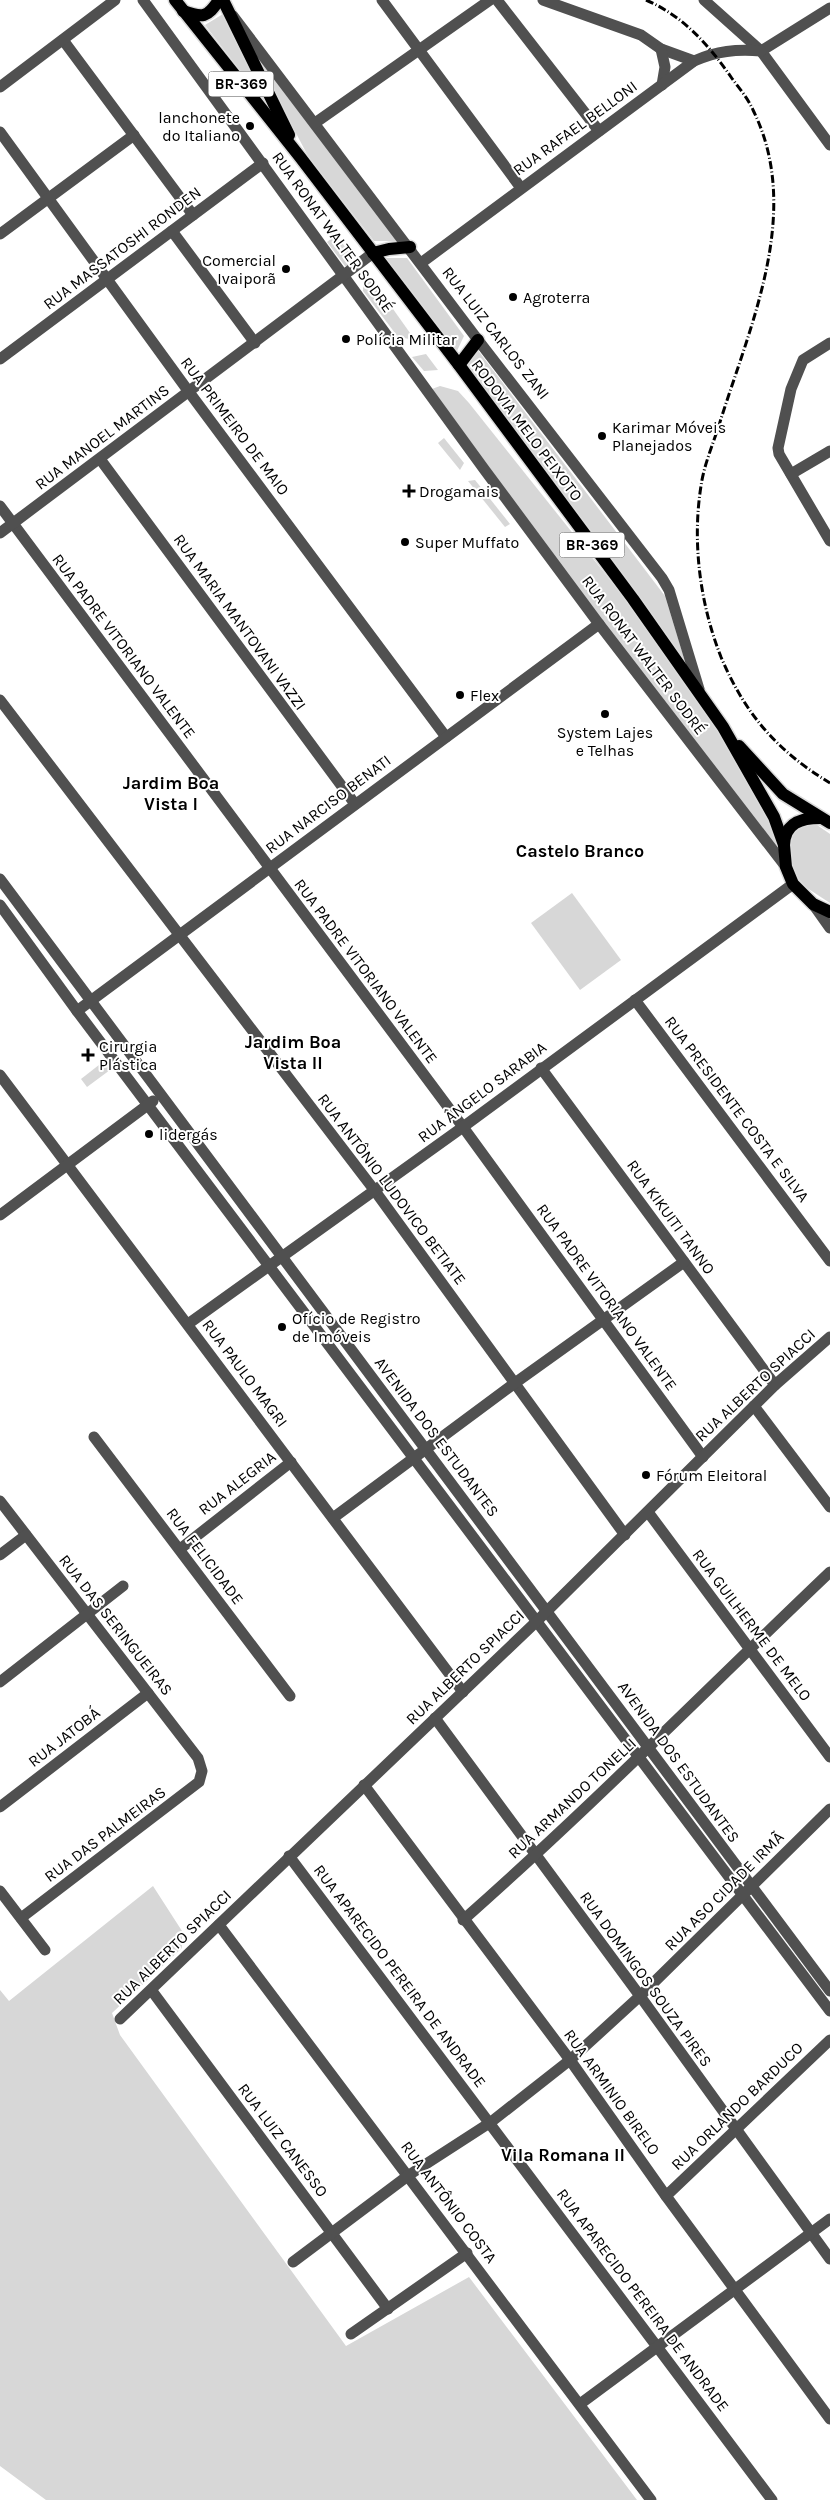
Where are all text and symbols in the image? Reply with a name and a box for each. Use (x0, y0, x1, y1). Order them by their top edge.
road number: BR-369 (208, 72, 274, 96)
street label: RUA RAFAEL BELLONI (509, 77, 641, 179)
place label: lanchonete do Italiano (158, 108, 240, 145)
marker: lanchonete do Italiano (244, 120, 256, 132)
street label: RUA RONAT WALTER SODRÉ (268, 148, 398, 316)
street label: RUA MASSATOSHI RONDEN (39, 183, 205, 313)
place label: Comercial Ivaiporã (202, 251, 276, 288)
marker: Comercial Ivaiporã (280, 263, 292, 275)
street label: RUA LUIZ CARLOS ZANI (438, 263, 554, 403)
place label: Agroterra (523, 288, 590, 307)
marker: Agroterra (507, 291, 519, 303)
place label: Polícia Militar (356, 330, 457, 349)
marker: Polícia Militar (340, 333, 352, 345)
street label: RUA PRIMEIRO DE MAIO (177, 353, 293, 499)
street label: RODOVIA MELO PEIXOTO (467, 355, 587, 505)
street label: RUA MANOEL MARTINS (31, 380, 173, 494)
place label: Karimar Móveis Planejados (612, 418, 726, 455)
marker: Karimar Móveis Planejados (596, 430, 608, 442)
place label: Drogamais (419, 482, 499, 501)
marker: Drogamais (403, 485, 415, 497)
street label: RUA MARIA MANTOVANI VAZZI (170, 530, 310, 714)
road number: BR-369 (560, 532, 624, 558)
place label: Super Muffato (415, 533, 519, 552)
marker: Super Muffato (399, 536, 411, 548)
street label: RUA PADRE VITORIANO VALENTE (48, 550, 200, 742)
street label: RUA RONAT WALTER SODRÉ (578, 572, 710, 738)
place label: Flex (470, 686, 499, 705)
marker: Flex (454, 689, 466, 701)
marker: System Lajes e Telhas (599, 708, 611, 720)
place label: System Lajes e Telhas (557, 723, 653, 760)
street label: RUA NARCISO BENATI (262, 751, 394, 857)
district label: Jardim Boa Vista I (123, 772, 219, 815)
district label: Castelo Branco (516, 840, 644, 862)
street label: RUA PADRE VITORIANO VALENTE (290, 875, 442, 1067)
street label: RUA PRESIDENTE COSTA E SILVA (661, 1012, 813, 1206)
district label: Jardim Boa Vista II (245, 1031, 341, 1074)
place label: Cirurgia Plástica (99, 1037, 157, 1074)
street label: RUA ÂNGELO SARABIA (414, 1038, 550, 1146)
marker: Cirurgia Plástica (81, 1048, 95, 1062)
street label: RUA ANTÔNIO LUDOVICO BETIATE (314, 1090, 470, 1288)
place label: lidergás (159, 1125, 218, 1144)
marker: lidergás (143, 1128, 155, 1140)
street label: RUA KIKUITI TANNO (623, 1156, 719, 1278)
street label: RUA PADRE VITORIANO VALENTE (533, 1200, 681, 1394)
place label: Ofício de Registro de Imóveis (292, 1309, 420, 1346)
street label: RUA PAULO MAGRI (198, 1315, 292, 1431)
marker: Ofício de Registro de Imóveis (276, 1321, 288, 1333)
street label: RUA ALBERTO SPIACCI (691, 1324, 819, 1446)
street label: AVENIDA DOS ESTUDANTES (371, 1354, 503, 1520)
street label: RUA ALEGRIA (195, 1447, 279, 1519)
place label: Fórum Eleitoral (656, 1466, 767, 1485)
marker: Fórum Eleitoral (640, 1469, 652, 1481)
street label: RUA FELICIDADE (162, 1504, 248, 1608)
street label: RUA GUILHERME DE MELO (689, 1545, 815, 1705)
street label: RUA DAS SERINGUEIRAS (55, 1551, 177, 1699)
street label: RUA ALBERTO SPIACCI (402, 1606, 528, 1728)
street label: AVENIDA DOS ESTUDANTES (614, 1678, 744, 1846)
street label: RUA JATOBÁ (24, 1703, 104, 1771)
street label: RUA ARMANDO TONELLI (504, 1734, 640, 1862)
street label: RUA DAS PALMEIRAS (41, 1782, 169, 1886)
street label: RUA ASO CIDADE IRMÃ (660, 1827, 788, 1955)
street label: RUA APARECIDO PEREIRA DE ANDRADE (310, 1861, 490, 2091)
street label: RUA ALBERTO SPIACCI (109, 1886, 235, 2008)
street label: RUA DOMINGOS SOUZA PIRES (576, 1888, 716, 2070)
street label: RUA ARMINIO BIRELO (560, 2025, 664, 2159)
street label: RUA ORLANDO BARDUCO (667, 2038, 807, 2174)
street label: RUA LUIZ CANESSO (234, 2079, 332, 2201)
street label: RUA ANTÔNIO COSTA (397, 2137, 501, 2267)
district label: Vila Romana II (501, 2144, 625, 2166)
street label: RUA APARECIDO PEREIRA DE ANDRADE (553, 2185, 733, 2415)

